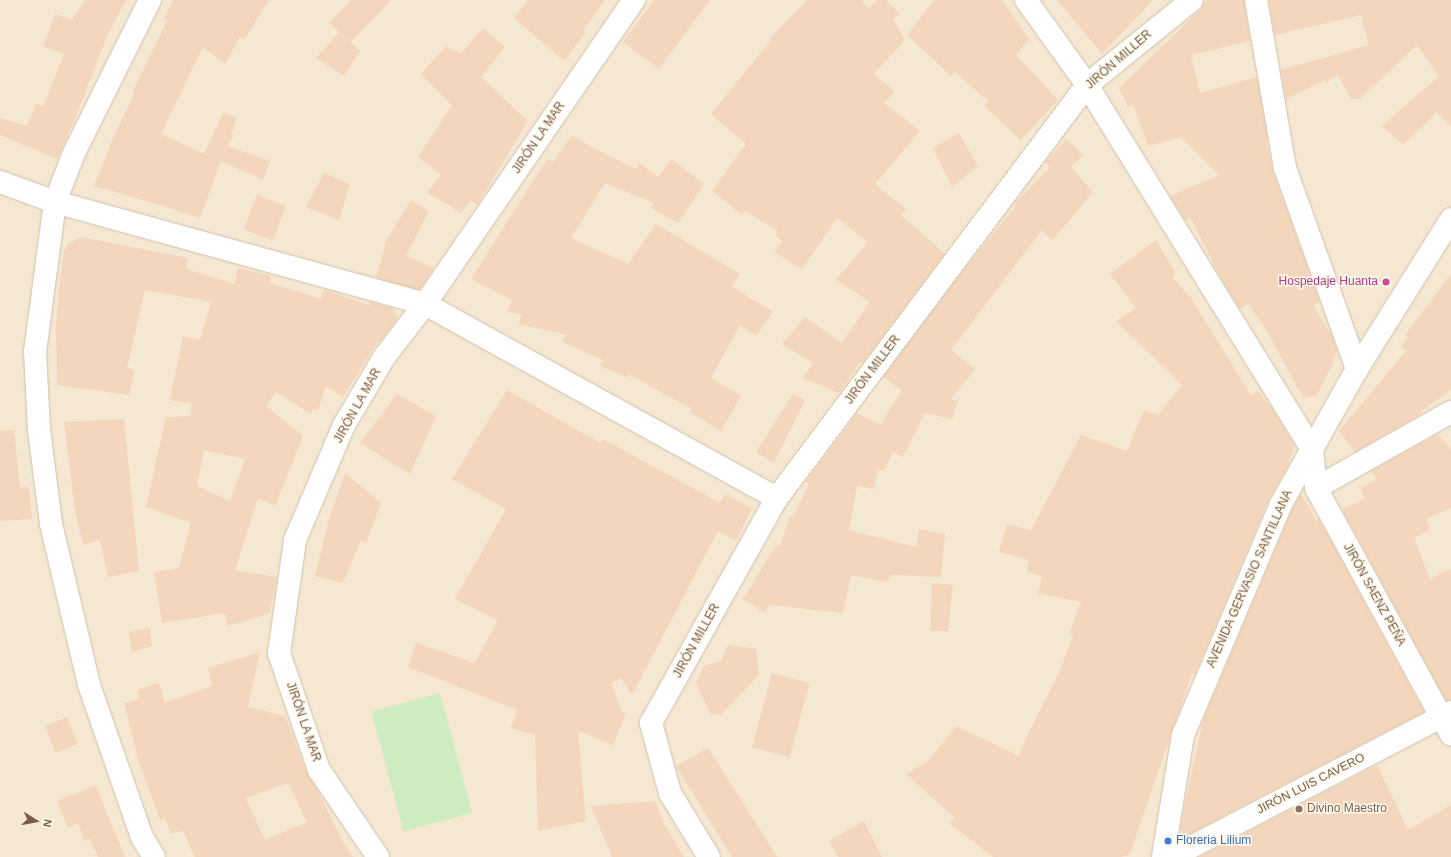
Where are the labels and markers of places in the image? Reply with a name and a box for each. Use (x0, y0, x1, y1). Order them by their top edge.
place label: Hospedaje Huanta (1279, 275, 1378, 289)
marker: Hospedaje Huanta (1381, 277, 1391, 287)
place label: Divino Maestro (1307, 802, 1387, 816)
marker: Divino Maestro (1294, 804, 1304, 814)
place label: Floreria Lilium (1176, 834, 1251, 848)
marker: Floreria Lilium (1163, 836, 1173, 846)

